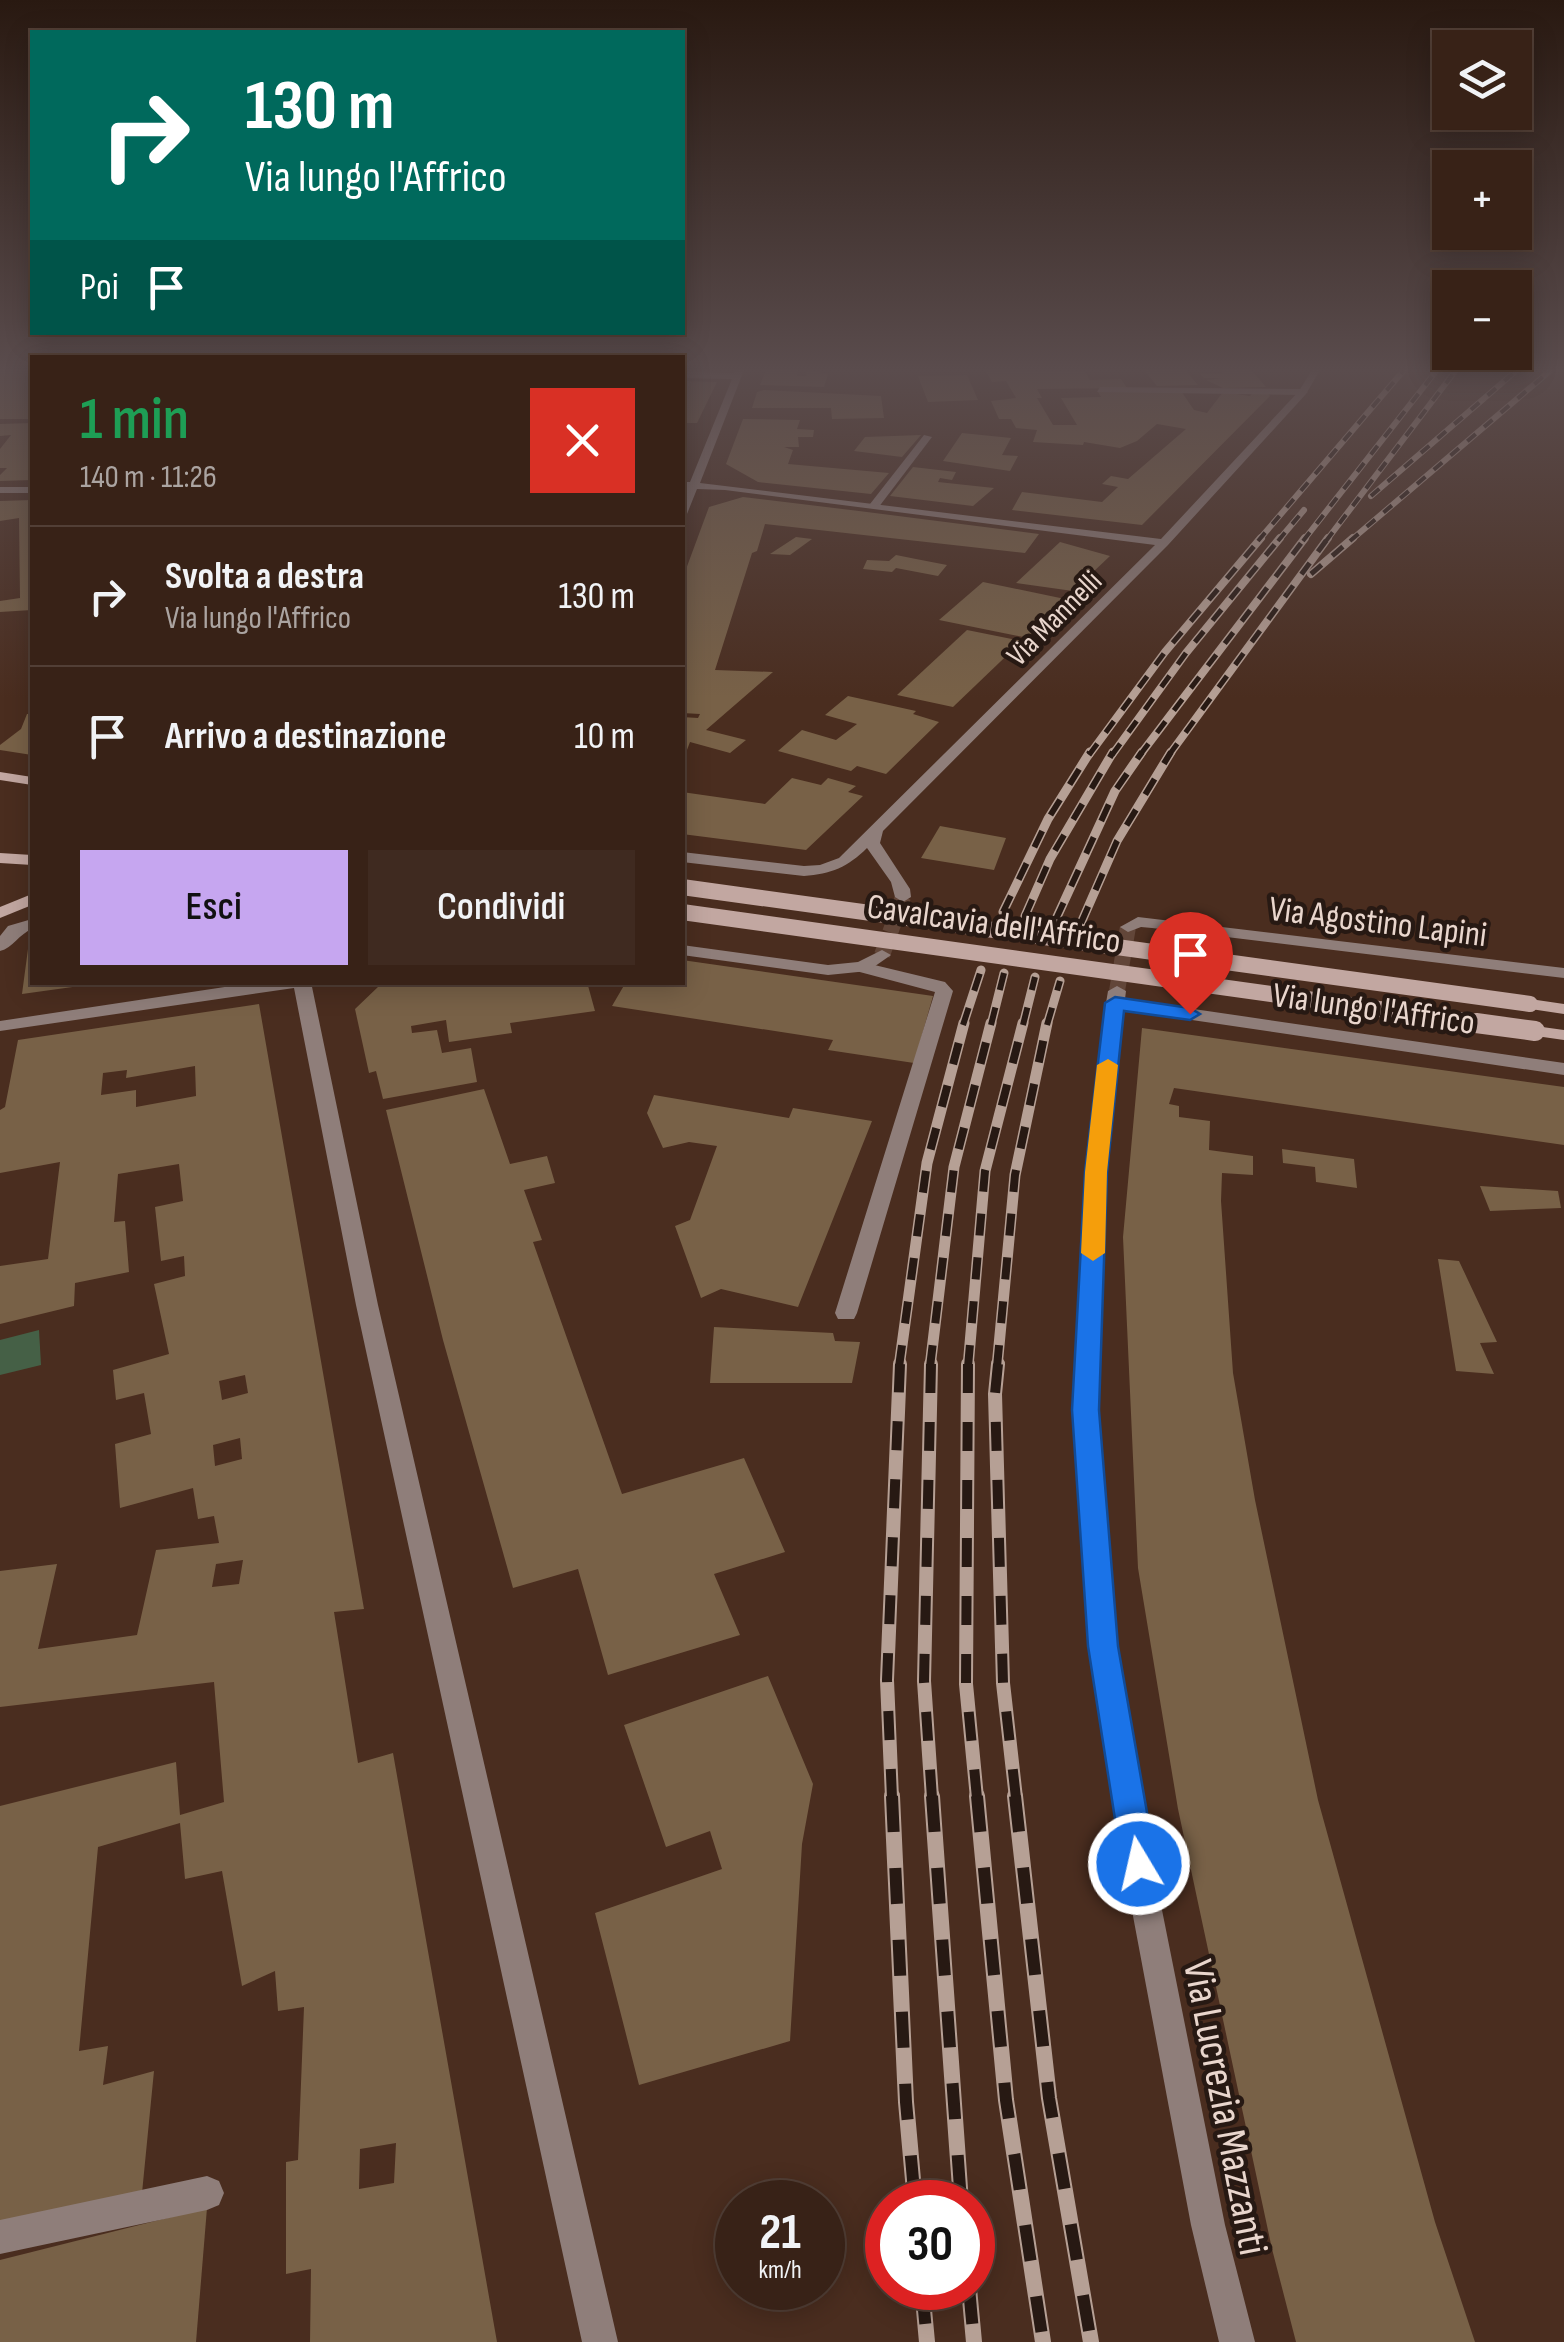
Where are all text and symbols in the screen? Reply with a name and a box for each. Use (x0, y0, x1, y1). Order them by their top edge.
map controls (1432, 30, 1532, 370)
button: layers (1432, 30, 1532, 130)
text: 130 m (245, 65, 394, 149)
icon: right (80, 70, 210, 200)
text: Via lungo l'Affrico (245, 150, 507, 205)
button: + (1432, 150, 1532, 250)
icon: arrive (139, 260, 194, 315)
text: Poi (80, 265, 119, 310)
button: − (1432, 270, 1532, 370)
text: 1 min (80, 384, 189, 456)
button: close (530, 388, 635, 493)
text: 140 m · 11:26 (80, 458, 217, 497)
text: Svolta a destra (165, 554, 364, 599)
street label: Via Mannelli (1000, 564, 1110, 674)
icon: right (80, 569, 135, 624)
text: 130 m (558, 574, 635, 619)
text: Via lungo l'Affrico (165, 599, 351, 638)
icon: arrive (80, 709, 135, 764)
text: Arrivo a destinazione (165, 714, 446, 759)
text: 10 m (574, 714, 635, 759)
button: Esci (80, 850, 348, 965)
button: Condividi (368, 850, 635, 965)
street label: Cavalcavia dell'Affrico (864, 885, 1123, 964)
street label: Via Agostino Lapini (1267, 888, 1489, 957)
pin (1148, 912, 1233, 1015)
icon: arrive (1163, 927, 1218, 982)
street label: Via lungo l'Affrico (1270, 974, 1478, 1045)
position arrow (1087, 1812, 1191, 1916)
street label: Via Lucrezia Mazzanti (1171, 1956, 1278, 2259)
speed limit sign: 30 (865, 2180, 995, 2310)
text: 21 (759, 2203, 801, 2263)
text: km/h (758, 2255, 802, 2286)

